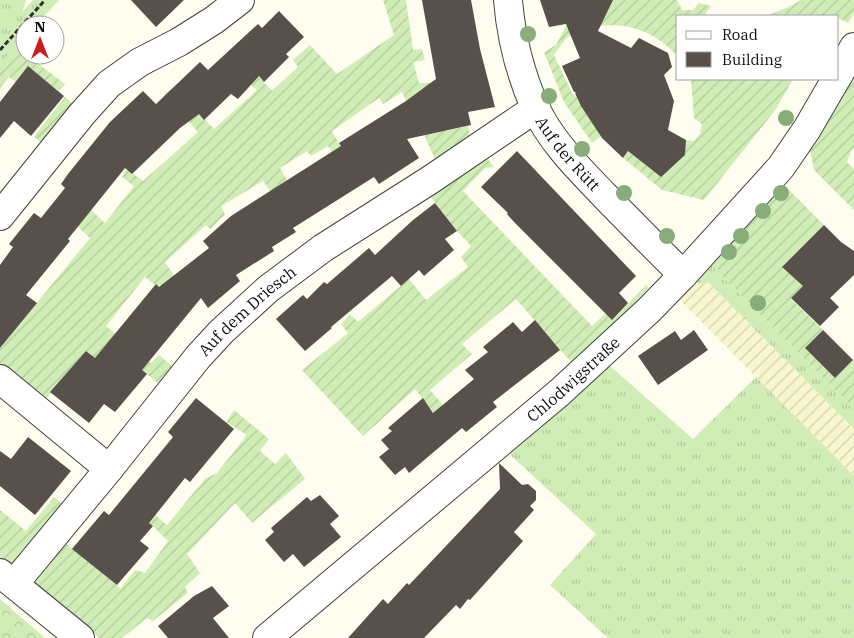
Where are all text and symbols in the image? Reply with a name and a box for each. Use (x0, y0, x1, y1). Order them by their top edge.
north arrow (15, 15, 65, 65)
legend (676, 15, 839, 80)
text: N (34, 18, 46, 36)
text: Road (722, 25, 758, 44)
text: Building (722, 50, 782, 69)
street label: Auf der Rütt (532, 113, 605, 195)
street label: Auf dem Driesch (194, 262, 300, 360)
street label: Chlodwigstraße (522, 332, 624, 426)

